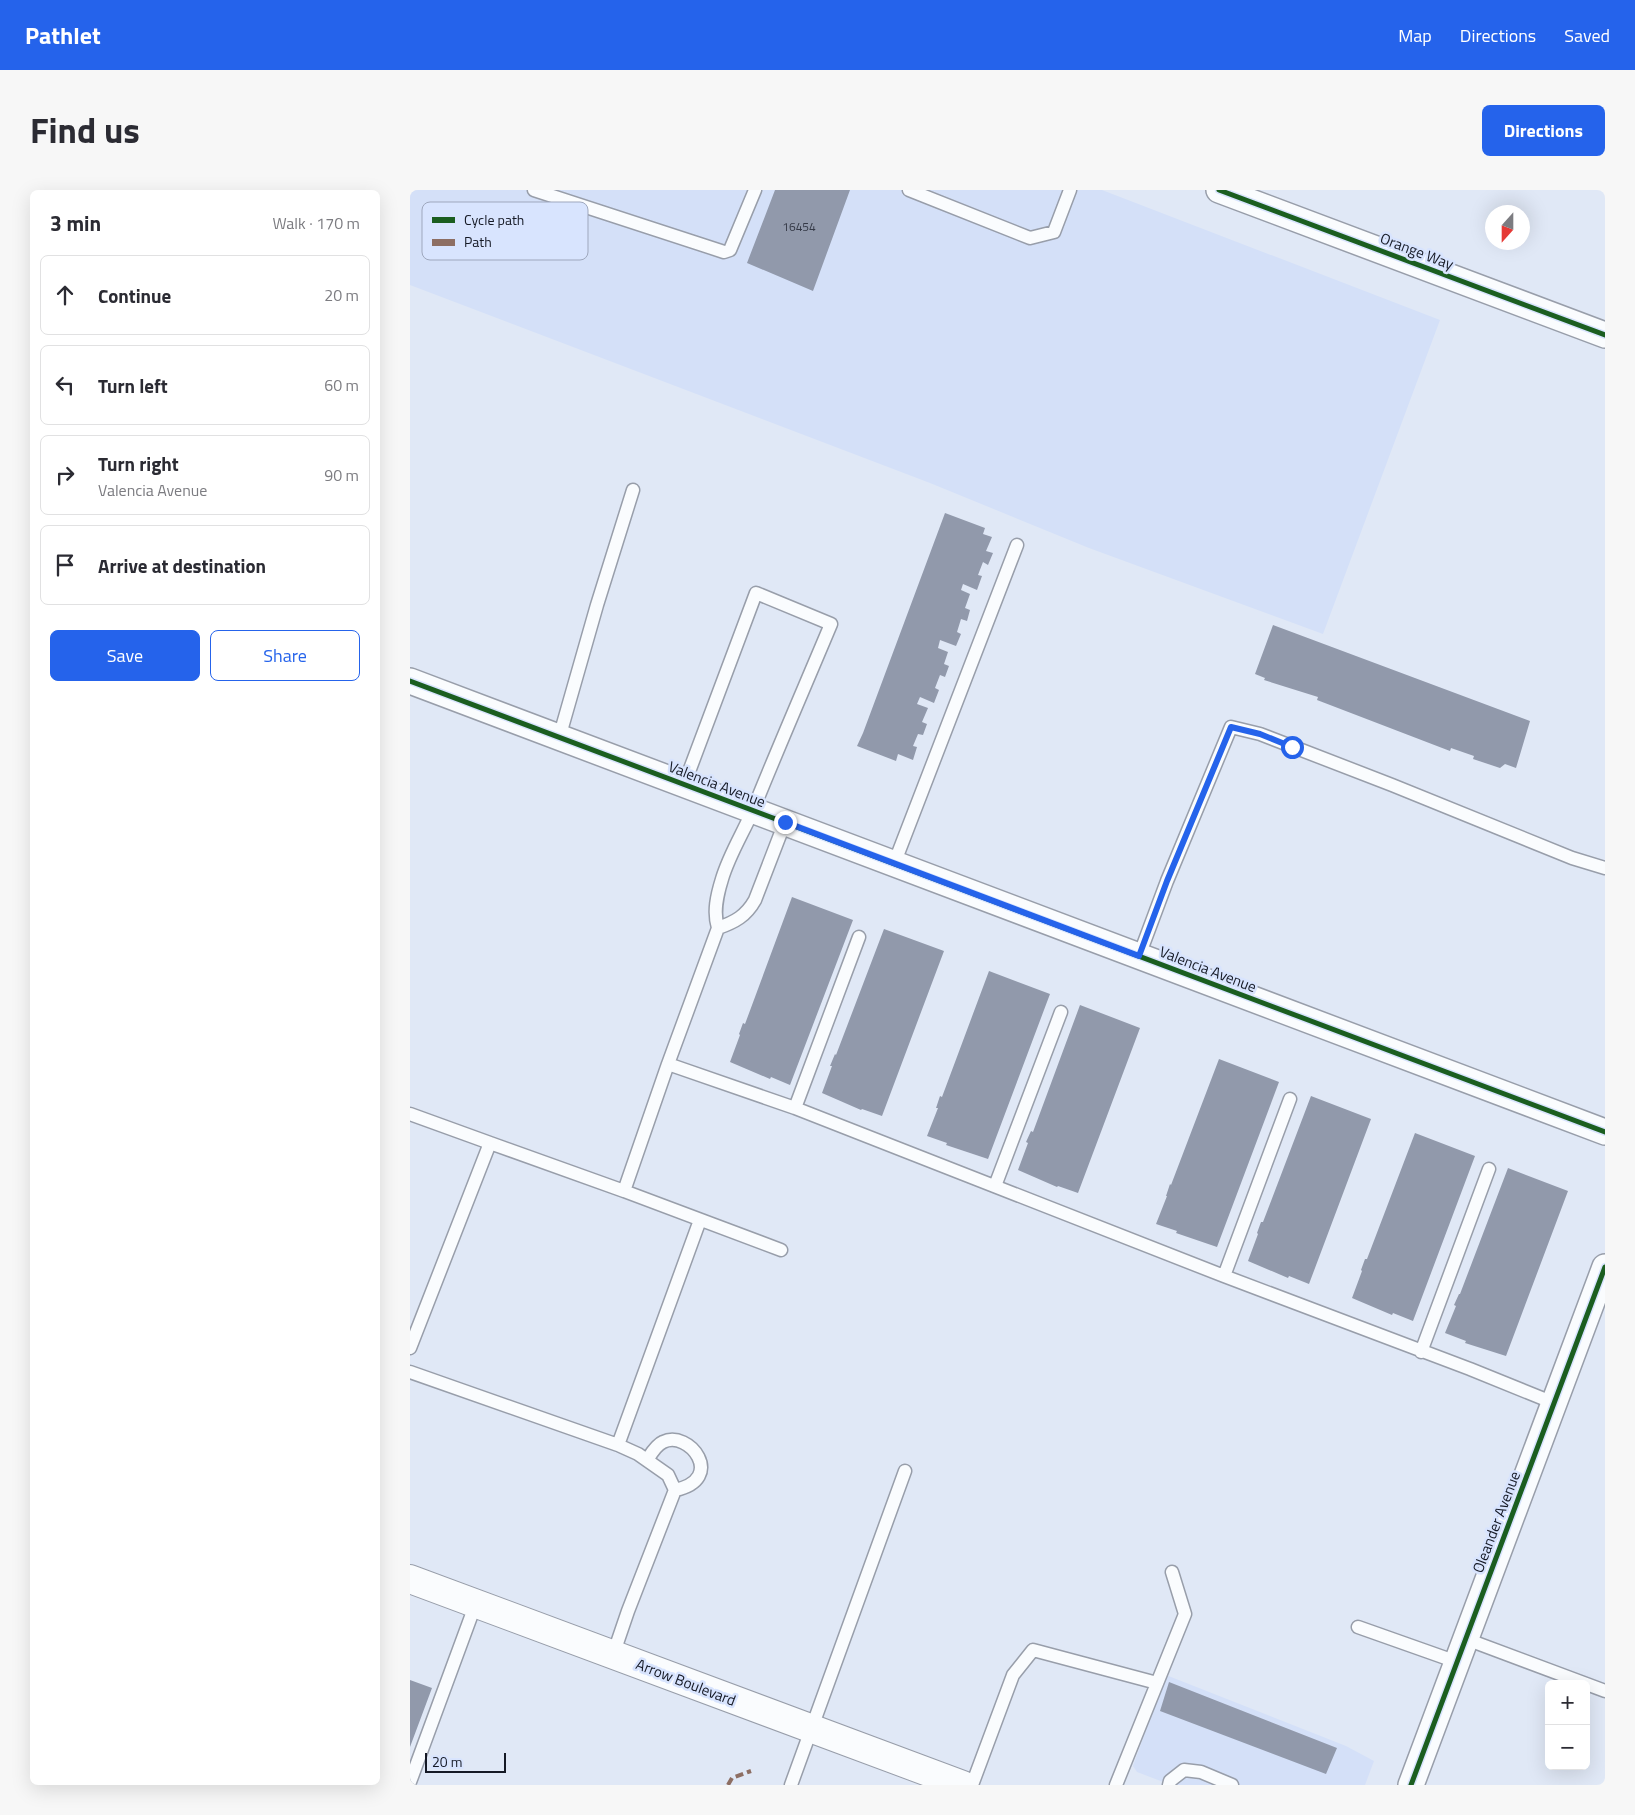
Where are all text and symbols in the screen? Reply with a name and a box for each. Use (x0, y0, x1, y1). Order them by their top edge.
text: Pathlet (25, 17, 101, 53)
text: Map (1398, 22, 1432, 49)
text: Directions (1460, 22, 1536, 49)
text: Saved (1564, 22, 1610, 49)
text: Find us (30, 103, 140, 157)
button: Directions (1482, 105, 1605, 156)
legend (422, 202, 588, 260)
north arrow (1485, 205, 1530, 250)
text: 3 min (50, 207, 101, 239)
text: Cycle path (464, 209, 524, 230)
text: Walk · 170 m (272, 211, 360, 235)
house number: 16454 (782, 217, 816, 236)
street label: Orange Way (1377, 226, 1457, 276)
text: Path (464, 231, 492, 252)
icon: ahead (51, 281, 79, 309)
text: Continue (98, 281, 171, 310)
text: 20 m (324, 283, 359, 307)
icon: left (51, 371, 79, 399)
text: Turn left (98, 371, 168, 400)
text: 60 m (324, 373, 359, 397)
text: Turn right (98, 449, 179, 478)
icon: right (51, 461, 79, 489)
text: 90 m (324, 463, 359, 487)
text: Valencia Avenue (98, 478, 207, 502)
icon: arrive (51, 551, 79, 579)
text: Arrive at destination (98, 551, 266, 580)
button: Save (50, 630, 200, 681)
button: Share (210, 630, 360, 681)
route start (1281, 736, 1304, 759)
street label: Valencia Avenue (665, 755, 769, 813)
route end (774, 811, 797, 834)
street label: Valencia Avenue (1156, 940, 1260, 998)
street label: Oleander Avenue (1466, 1468, 1526, 1576)
street label: Arrow Boulevard (633, 1652, 739, 1712)
map controls (1545, 1680, 1590, 1770)
button: + (1545, 1680, 1590, 1725)
button: − (1545, 1725, 1590, 1770)
scale bar (425, 1750, 506, 1773)
text: 20 m (432, 1751, 462, 1772)

